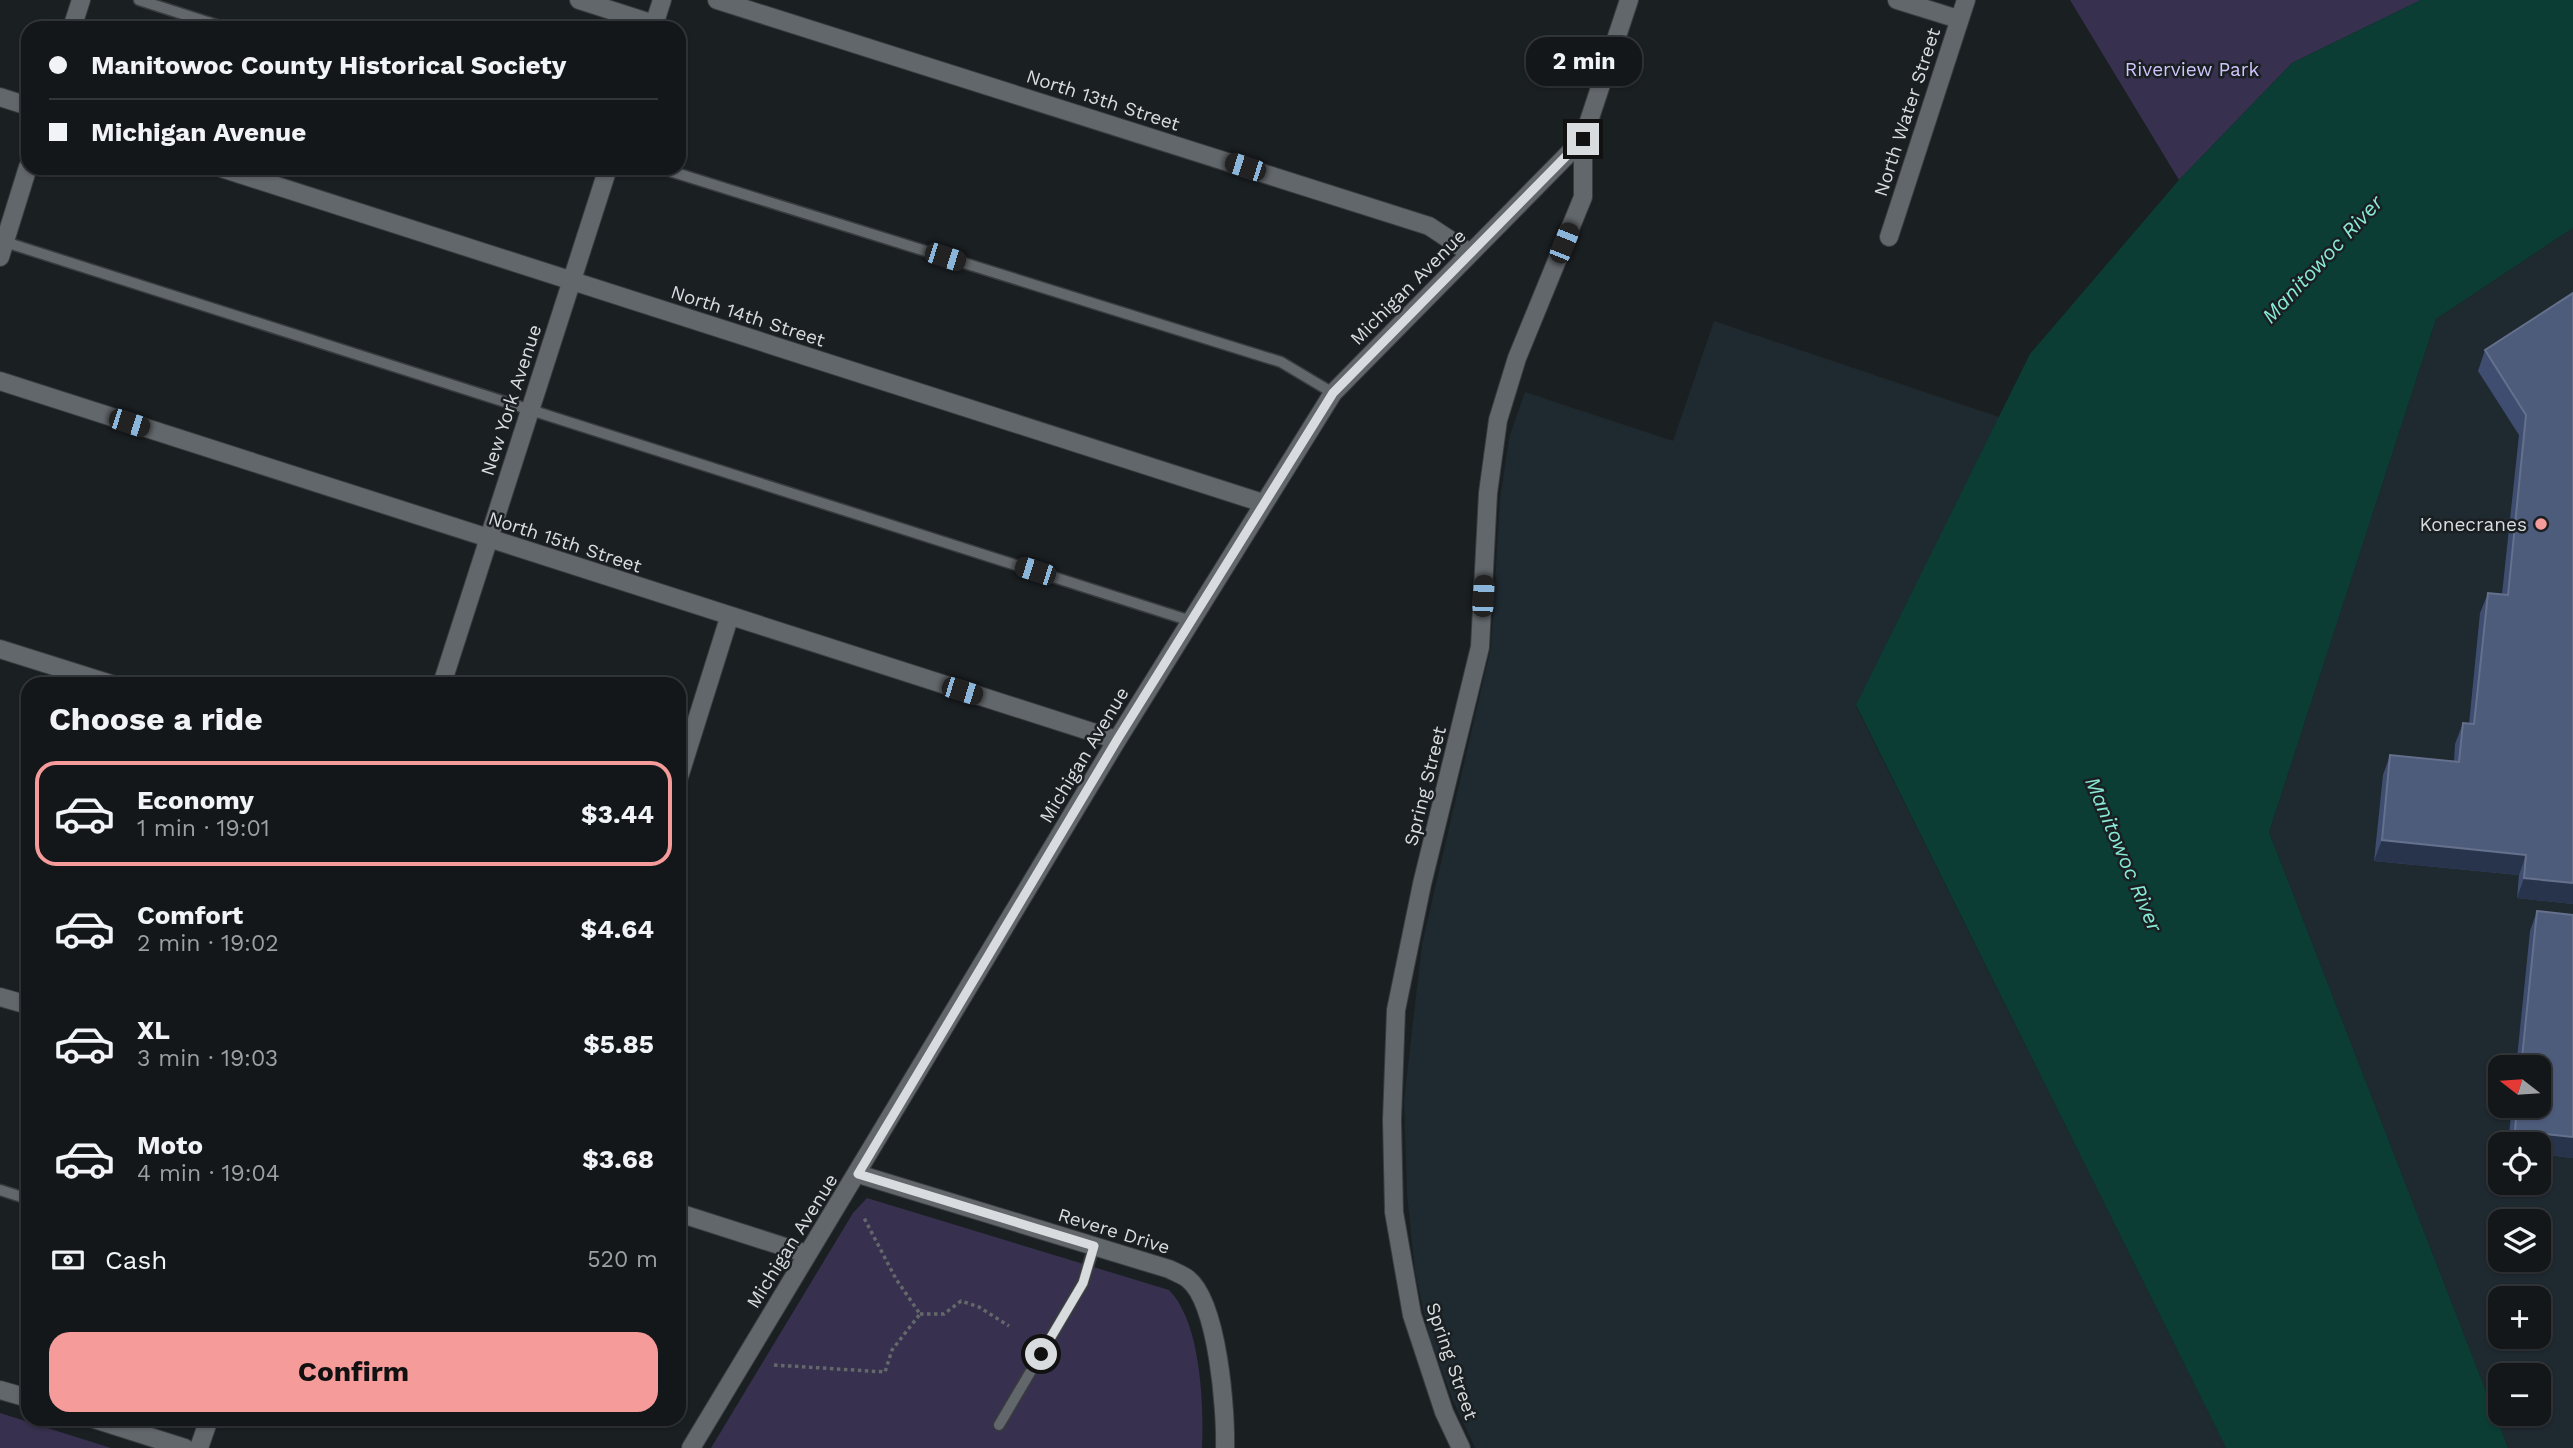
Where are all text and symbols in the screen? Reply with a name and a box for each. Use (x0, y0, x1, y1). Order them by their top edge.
street label: North Water Street (1869, 25, 1945, 199)
callout: 2 min (1525, 38, 1641, 86)
text: 2 min (1553, 48, 1615, 75)
text: Manitowoc County Historical Society (91, 50, 566, 80)
park label: Riverview Park (2125, 58, 2260, 81)
street label: North 13th Street (1023, 64, 1183, 136)
text: Michigan Avenue (91, 117, 306, 147)
route end (1567, 123, 1599, 155)
car (1222, 151, 1269, 183)
water label: Manitowoc River (2256, 189, 2388, 328)
car (1547, 220, 1582, 266)
street label: Michigan Avenue (1345, 224, 1471, 350)
car (922, 241, 969, 273)
street label: North 14th Street (668, 280, 828, 352)
street label: New York Avenue (476, 321, 546, 479)
car (106, 407, 153, 439)
street label: North 15th Street (485, 506, 645, 578)
place label: Konecranes (2420, 513, 2527, 536)
marker: Konecranes (2533, 516, 2549, 532)
car (1012, 555, 1059, 587)
car (1472, 574, 1495, 618)
car (939, 675, 986, 707)
street label: Michigan Avenue (1034, 683, 1134, 827)
text: Choose a ride (49, 700, 263, 738)
street label: Spring Street (1399, 724, 1451, 848)
water label: Manitowoc River (2080, 773, 2168, 936)
icon: car (53, 782, 116, 845)
text: Economy (137, 785, 254, 815)
text: $3.44 (581, 799, 654, 829)
text: 1 min · 19:01 (137, 815, 270, 842)
icon: car (53, 897, 116, 960)
text: Comfort (137, 900, 243, 930)
text: $4.64 (580, 914, 654, 944)
text: 2 min · 19:02 (137, 930, 279, 957)
icon: car (53, 1012, 116, 1075)
text: XL (137, 1015, 170, 1045)
text: $5.85 (583, 1029, 654, 1059)
text: 3 min · 19:03 (137, 1045, 278, 1072)
north arrow (2488, 1055, 2552, 1118)
map controls (2488, 1055, 2551, 1426)
icon: car (53, 1127, 116, 1190)
text: Moto (137, 1130, 203, 1160)
button: locate (2488, 1132, 2551, 1195)
text: $3.68 (582, 1144, 654, 1174)
text: 4 min · 19:04 (137, 1160, 280, 1187)
street label: Michigan Avenue (741, 1169, 843, 1313)
street label: Revere Drive (1055, 1203, 1173, 1259)
button: layers (2488, 1209, 2551, 1272)
icon: cash (49, 1241, 87, 1279)
text: Cash (105, 1245, 167, 1275)
text: 520 m (587, 1246, 658, 1273)
button: + (2488, 1286, 2551, 1349)
street label: Spring Street (1421, 1299, 1483, 1423)
button: Confirm (49, 1332, 658, 1412)
route start (1025, 1338, 1057, 1370)
button: − (2488, 1363, 2551, 1426)

